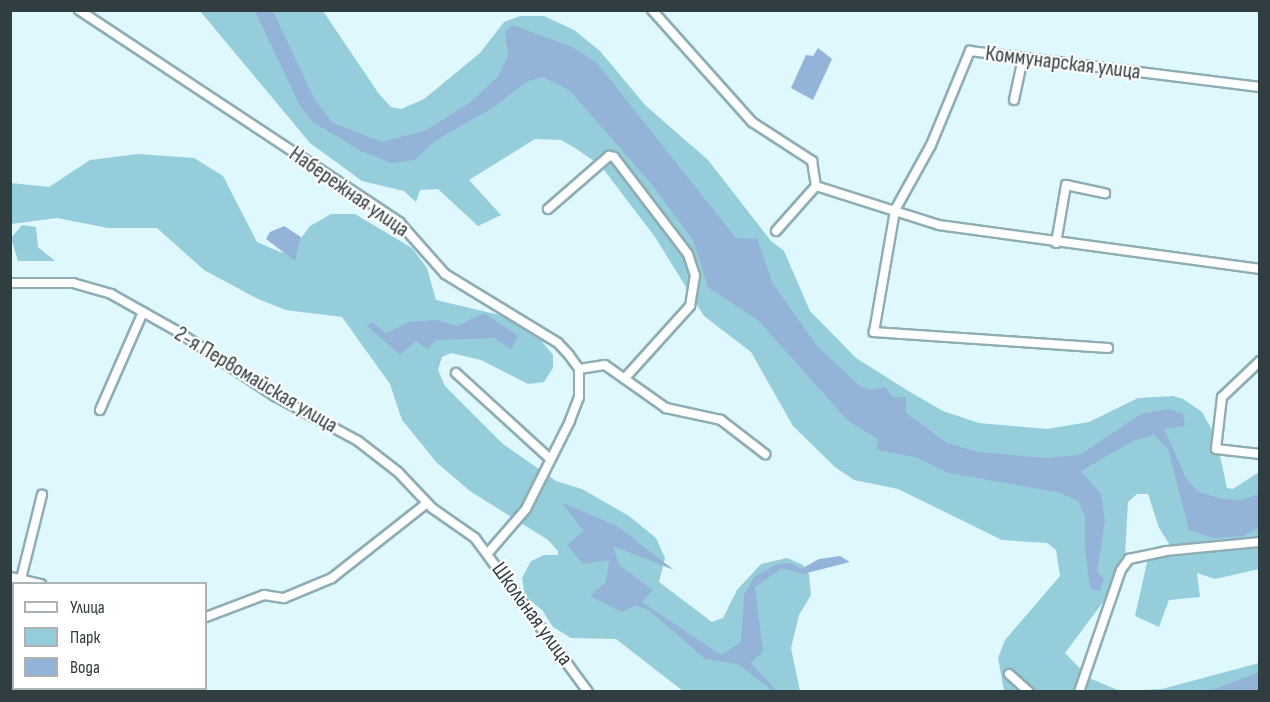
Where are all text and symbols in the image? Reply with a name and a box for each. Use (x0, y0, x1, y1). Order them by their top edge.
street label: Коммунарская улица (984, 40, 1142, 86)
street label: Набережная улица (284, 141, 414, 243)
street label: 2-я Первомайская улица (170, 321, 342, 439)
street label: Школьная улица (486, 557, 578, 671)
legend (12, 582, 207, 690)
text: Улица (70, 597, 105, 618)
text: Парк (70, 627, 100, 648)
text: Вода (70, 657, 100, 678)

